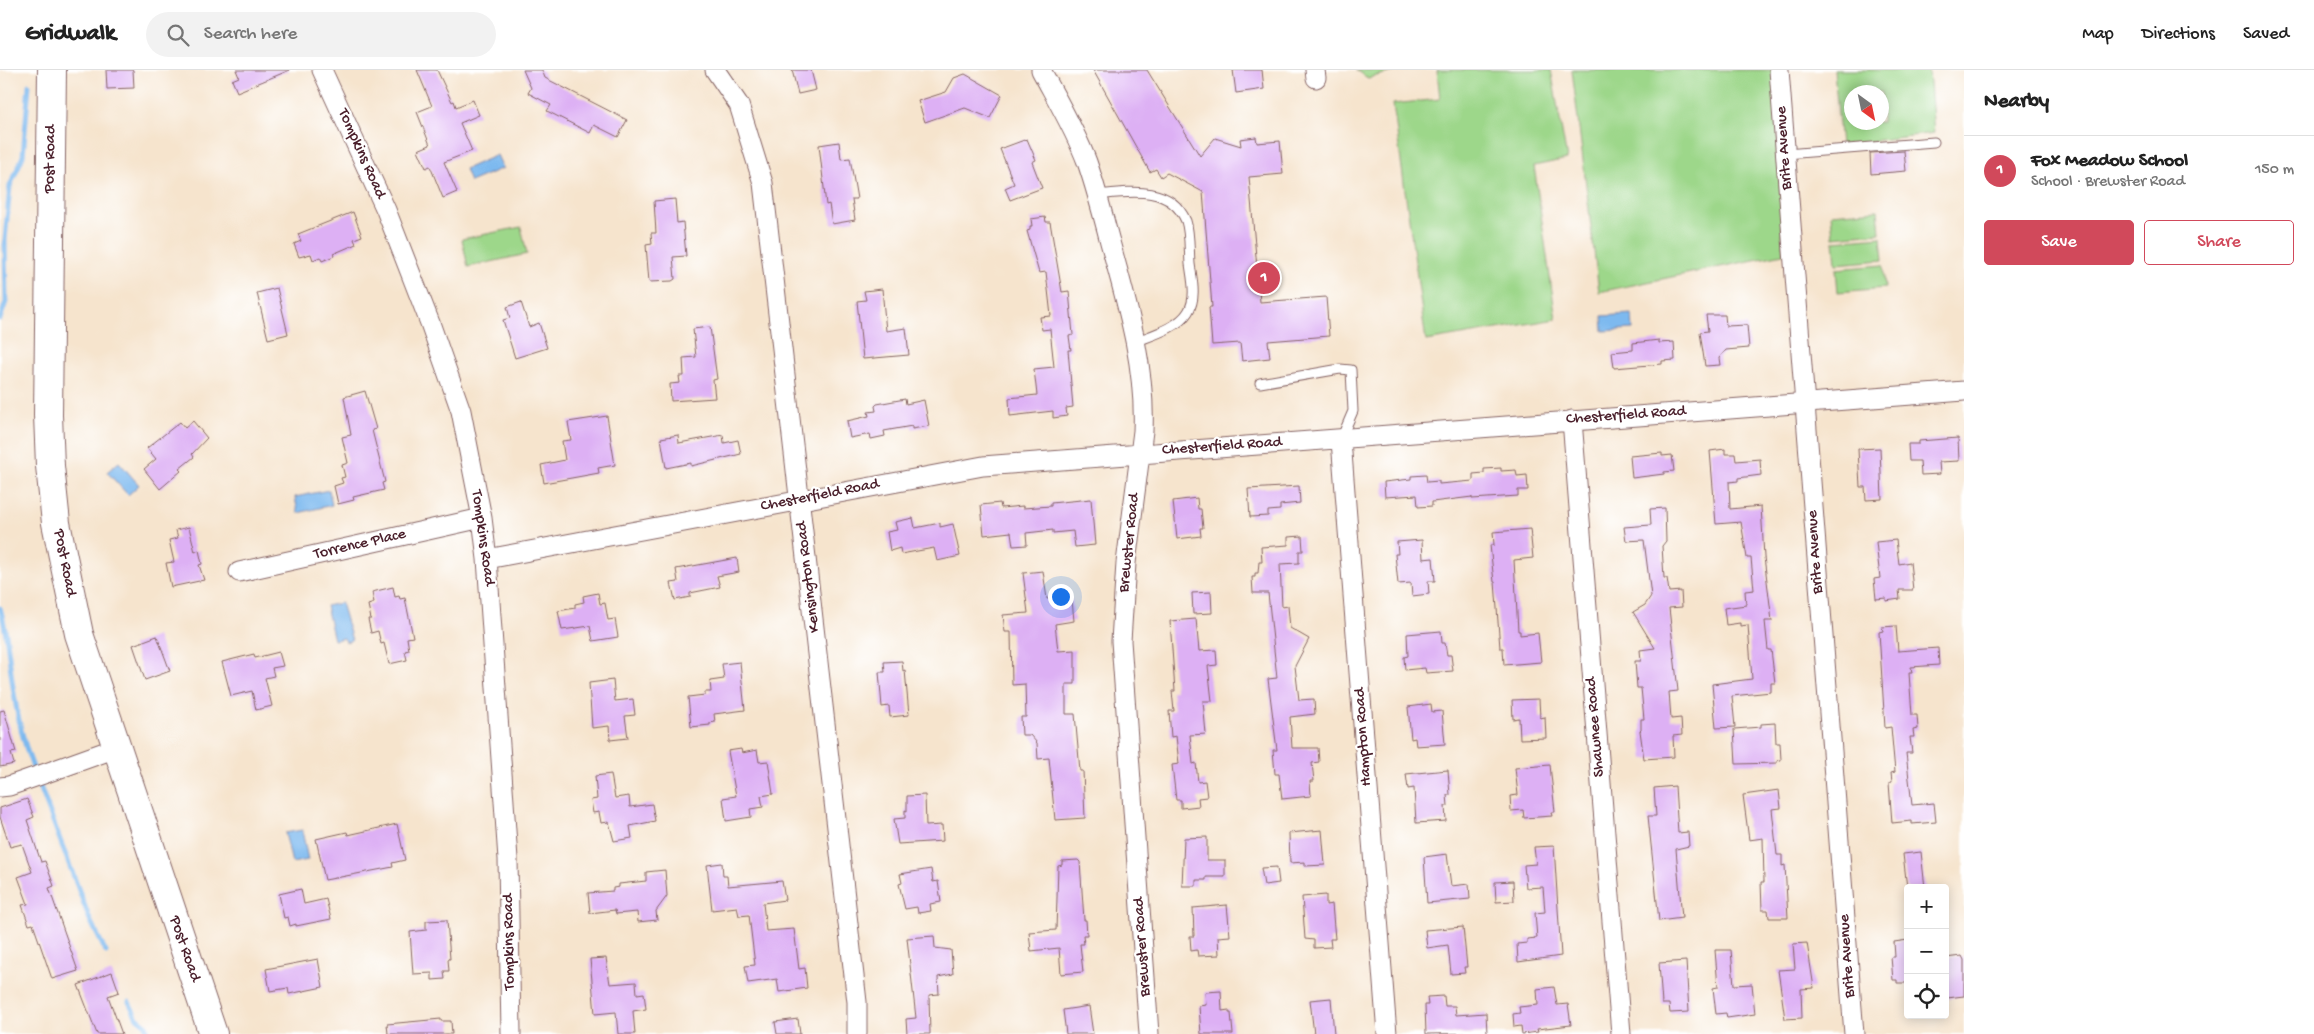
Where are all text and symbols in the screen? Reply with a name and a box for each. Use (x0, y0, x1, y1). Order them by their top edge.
search box (146, 12, 496, 57)
text: Gridwalk (25, 20, 116, 49)
icon: search (164, 21, 192, 49)
text: Search here (204, 23, 297, 46)
text: Map (2082, 24, 2114, 45)
text: Directions (2142, 24, 2215, 45)
text: Saved (2243, 24, 2289, 45)
north arrow (1844, 85, 1889, 130)
text: Nearby (1984, 90, 2049, 115)
street label: Tompkins Road (332, 105, 390, 203)
street label: Brite Avenue (1773, 105, 1797, 192)
street label: Post Road (41, 123, 61, 194)
text: Fox Meadow School (2031, 150, 2188, 173)
text: 1 (1997, 161, 2003, 180)
text: 150 m (2255, 161, 2294, 180)
text: School · Brewster Road (2031, 173, 2185, 192)
button: Save (1984, 220, 2134, 265)
button: Share (2144, 220, 2294, 265)
pin: 1 (1248, 259, 1280, 297)
street label: Chesterfield Road (1565, 402, 1688, 430)
street label: Chesterfield Road (1161, 433, 1284, 461)
street label: Chesterfield Road (759, 475, 882, 517)
street label: Tompkins Road (466, 488, 498, 589)
street label: Brewster Road (1115, 491, 1145, 595)
street label: Brite Avenue (1804, 509, 1828, 596)
street label: Kensington Road (793, 519, 825, 634)
street label: Torrence Place (311, 525, 409, 565)
street label: Post Road (48, 527, 80, 600)
your location (1048, 584, 1074, 610)
street label: Shawnee Road (1582, 675, 1610, 778)
street label: Hampton Road (1351, 686, 1377, 787)
map controls (1904, 884, 1949, 1019)
button: + (1904, 884, 1949, 929)
street label: Tompkins Road (500, 892, 520, 991)
street label: Brewster Road (1130, 895, 1156, 998)
street label: Post Road (164, 913, 205, 986)
street label: Brite Avenue (1836, 913, 1860, 1000)
button: − (1904, 929, 1949, 974)
button: locate (1904, 974, 1949, 1019)

